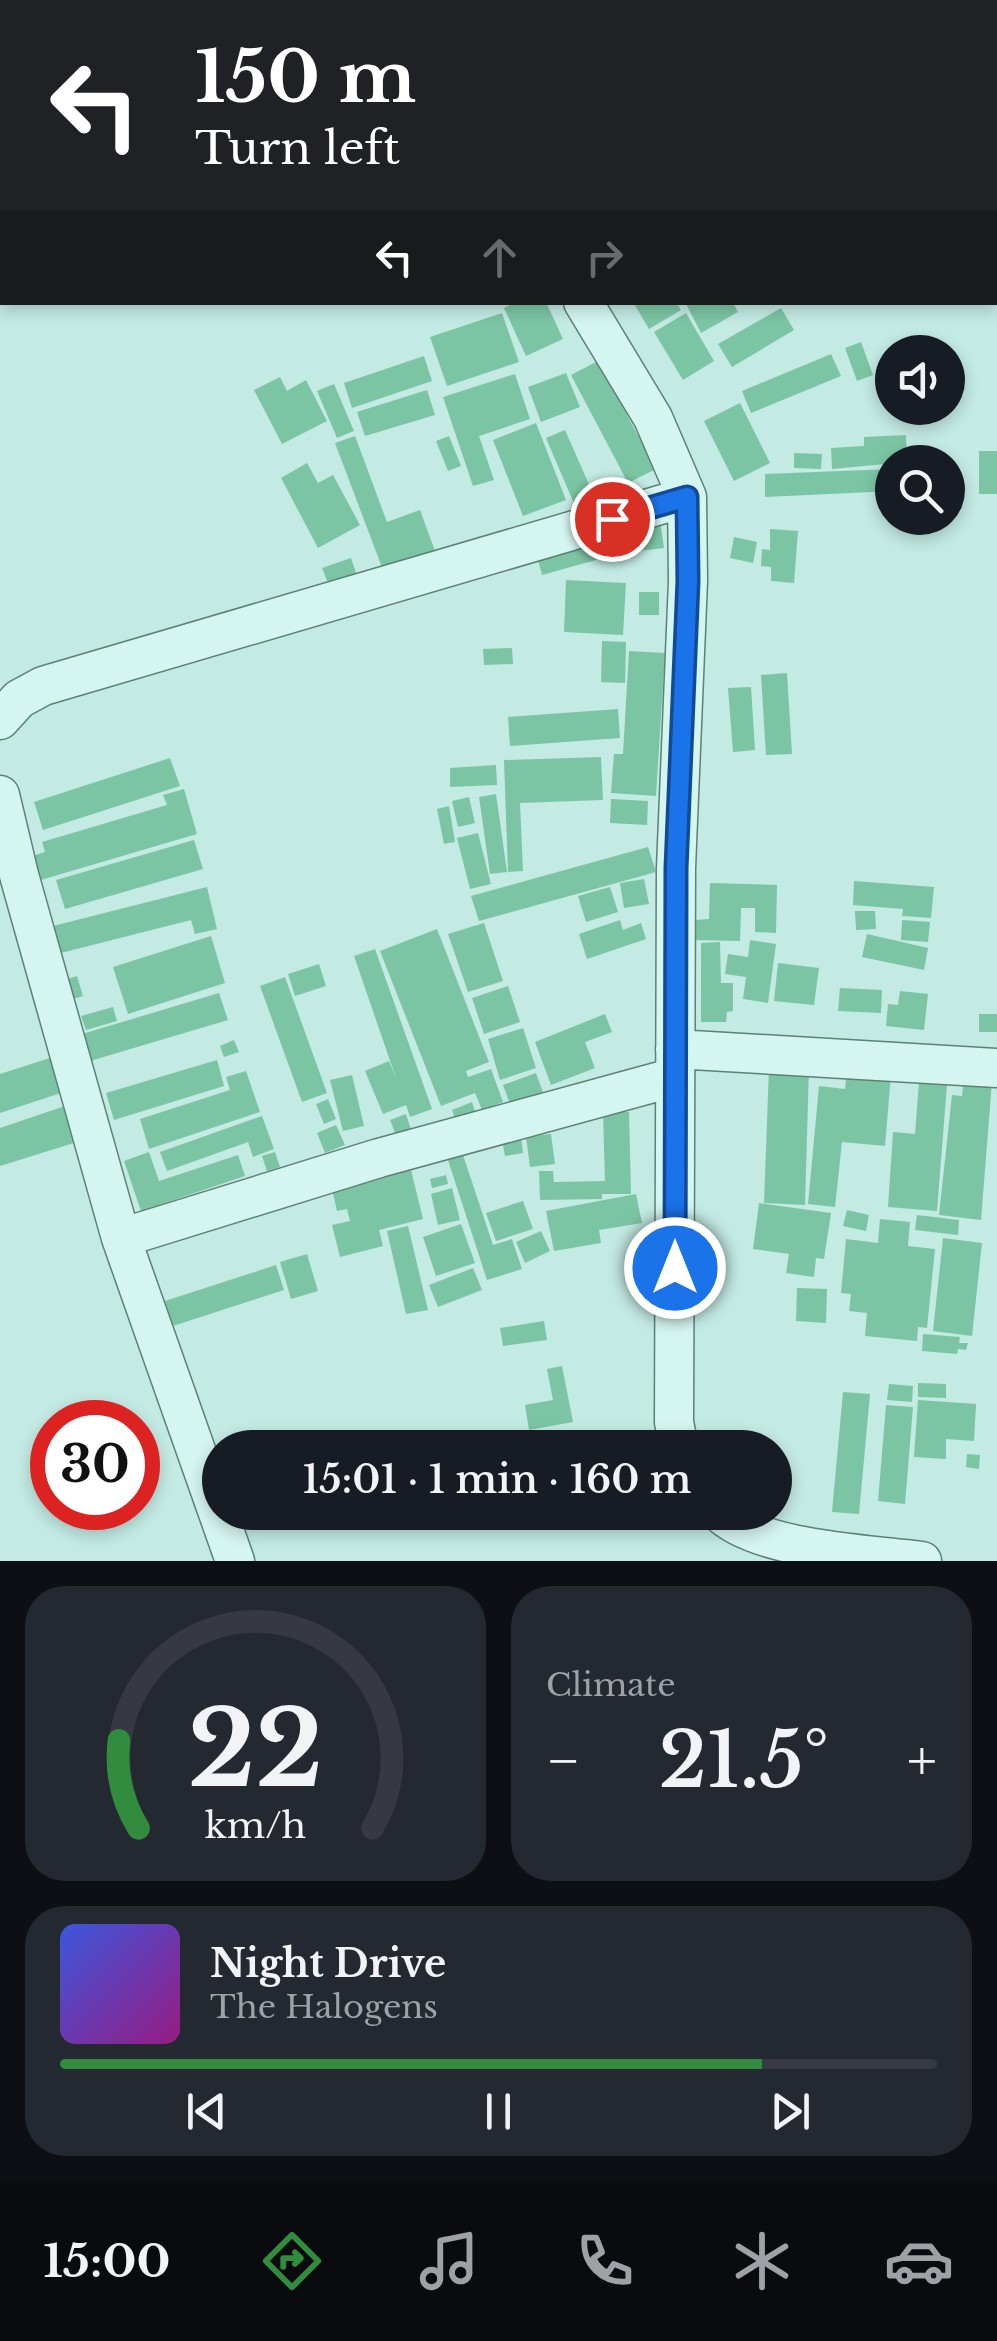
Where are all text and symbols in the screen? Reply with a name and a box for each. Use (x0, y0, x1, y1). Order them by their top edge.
text: 150 m (195, 34, 416, 121)
icon: left (30, 40, 160, 170)
text: Turn left (195, 120, 400, 176)
icon: left (367, 230, 422, 285)
icon: ahead (472, 230, 527, 285)
icon: right (577, 230, 632, 285)
map controls (875, 335, 965, 535)
button: sound (875, 335, 965, 425)
button: search (875, 445, 965, 535)
pin (570, 477, 655, 562)
icon: arrive (585, 492, 640, 547)
position arrow (623, 1216, 727, 1320)
speed limit sign: 30 (30, 1400, 160, 1530)
text: 15:01 · 1 min · 160 m (302, 1456, 692, 1503)
text: Climate (546, 1665, 675, 1705)
text: 22 (188, 1685, 323, 1814)
text: 21.5° (659, 1714, 829, 1807)
text: − (546, 1727, 581, 1795)
text: + (907, 1727, 937, 1795)
text: km/h (205, 1803, 306, 1848)
text: Night Drive (210, 1940, 446, 1987)
text: The Halogens (210, 1987, 438, 2027)
icon: previous (179, 2084, 234, 2139)
icon: pause (471, 2084, 526, 2139)
icon: next (763, 2084, 818, 2139)
icon: directions (257, 2226, 327, 2296)
icon: music (414, 2226, 484, 2296)
icon: phone (570, 2226, 640, 2296)
icon: climate (727, 2226, 797, 2296)
icon: car (884, 2226, 954, 2296)
text: 15:00 (43, 2233, 170, 2289)

